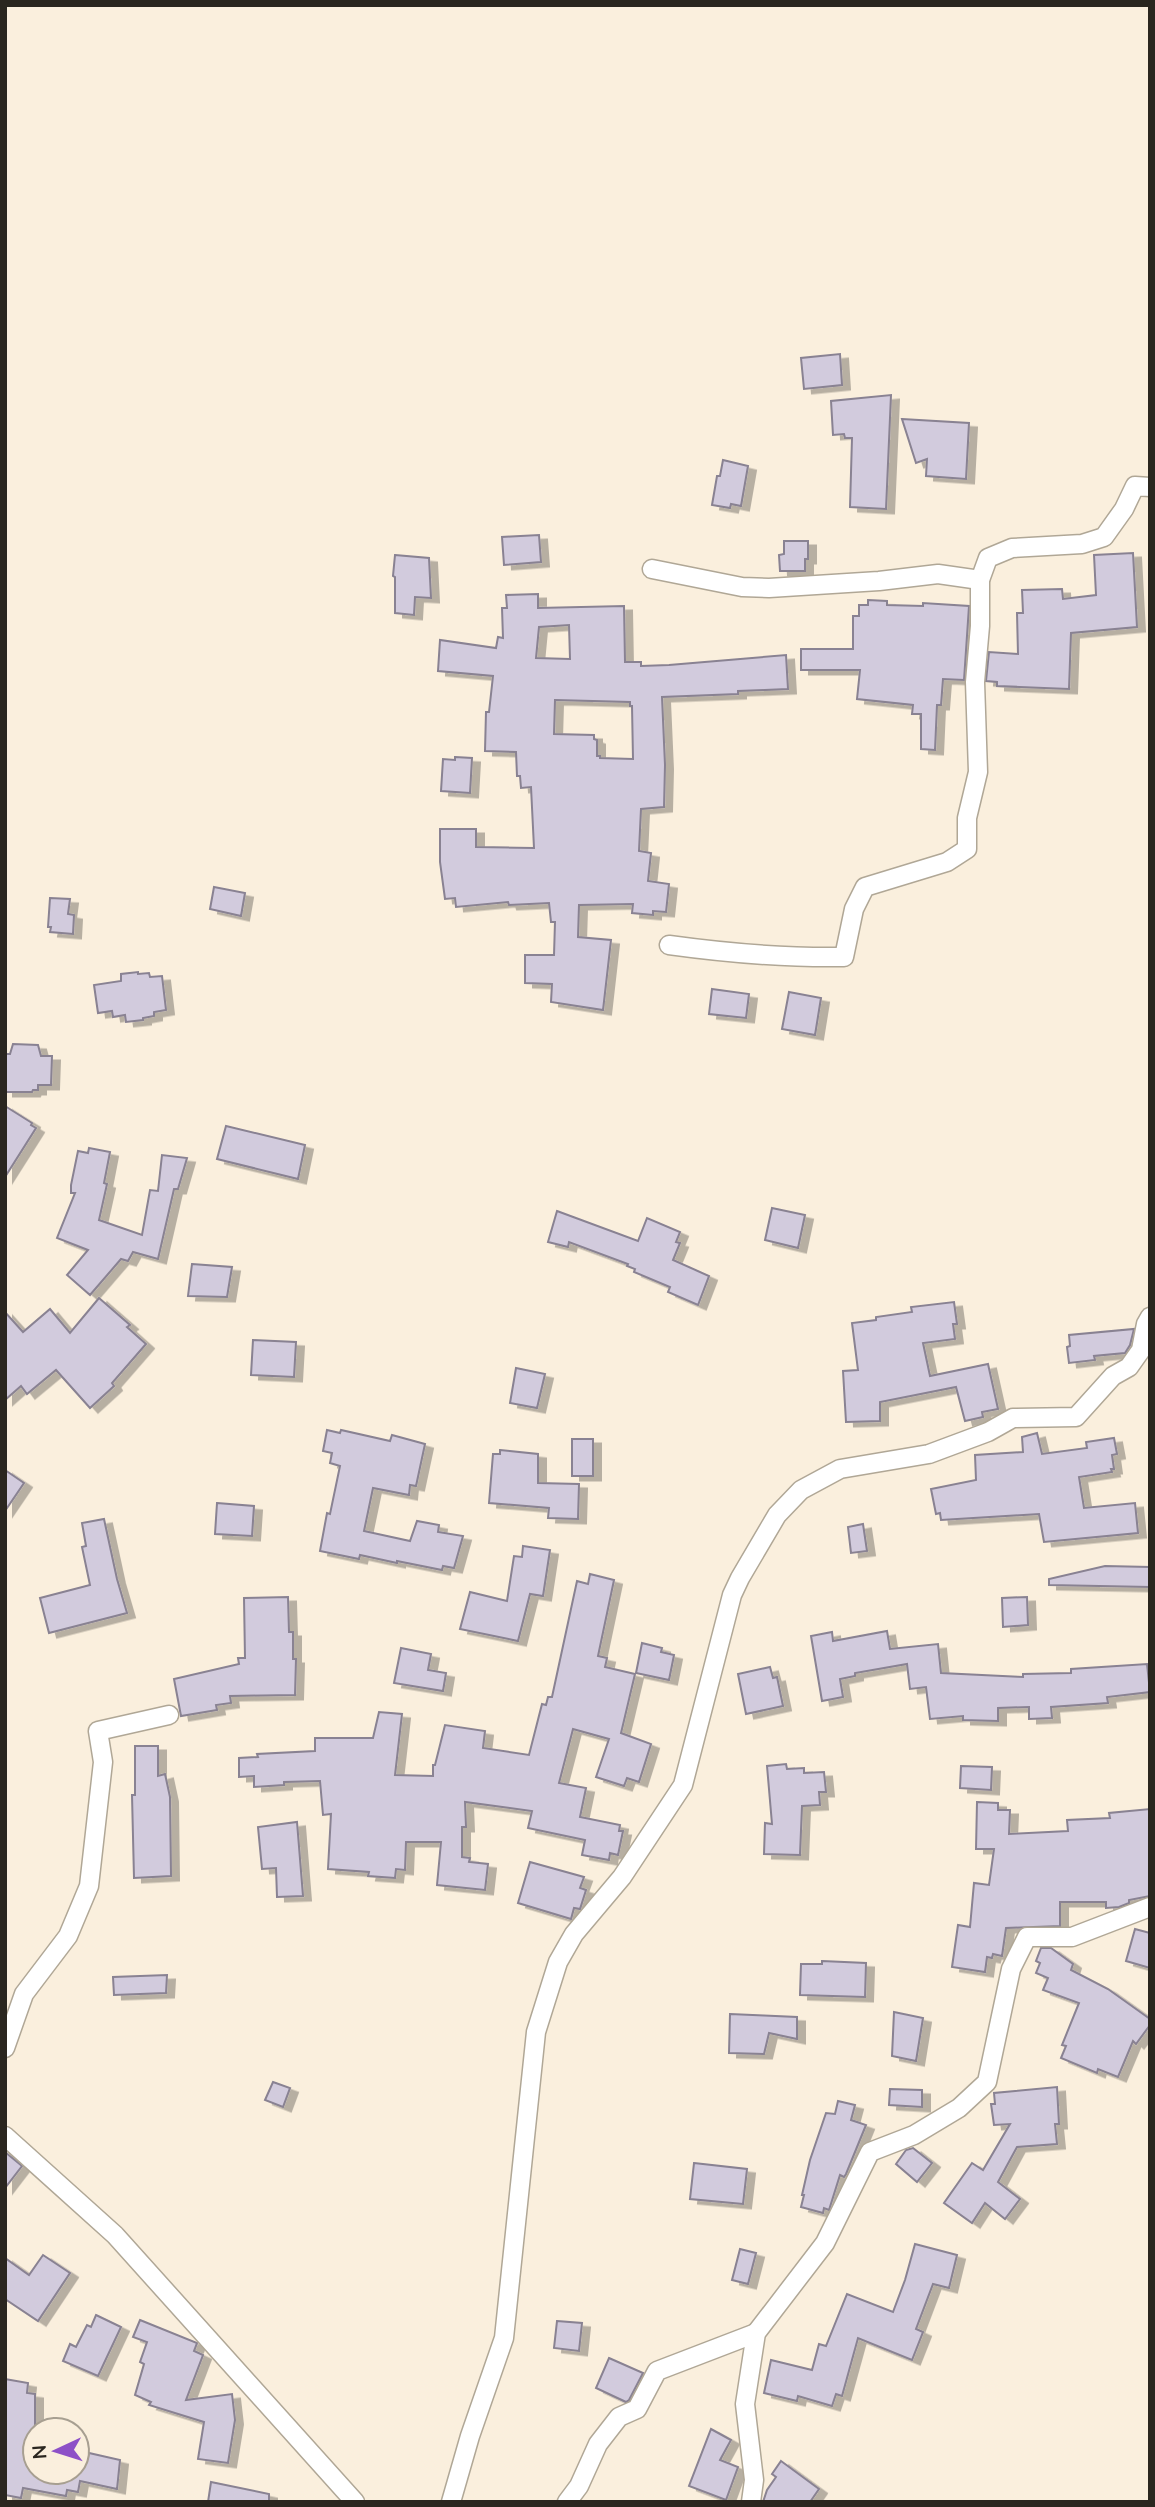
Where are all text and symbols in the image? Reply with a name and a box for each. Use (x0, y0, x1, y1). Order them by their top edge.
north arrow (21, 2416, 91, 2486)
text: N (27, 2444, 54, 2460)

